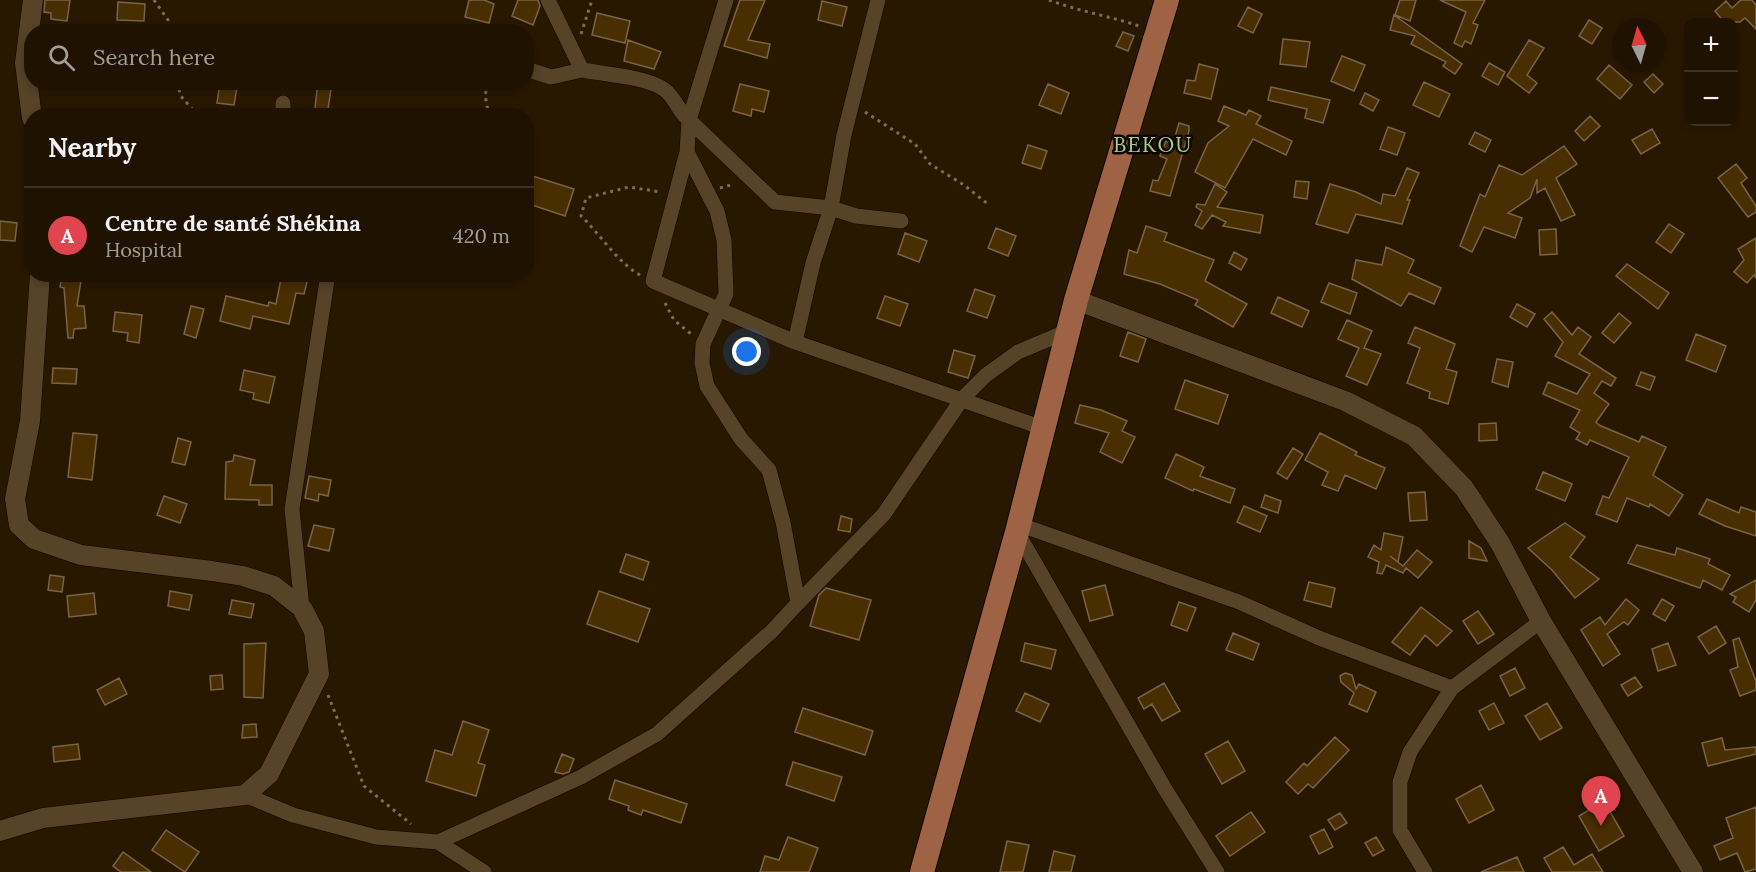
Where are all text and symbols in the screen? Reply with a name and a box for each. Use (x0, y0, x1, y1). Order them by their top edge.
north arrow (1612, 18, 1666, 72)
map controls (1684, 18, 1738, 126)
button: + (1684, 18, 1738, 72)
search box (24, 24, 534, 90)
icon: search (45, 41, 78, 74)
text: Search here (93, 43, 215, 71)
button: − (1684, 72, 1738, 126)
text: Nearby (48, 131, 136, 164)
district label: BEKOU (1113, 131, 1193, 158)
text: Centre de santé Shékina (105, 209, 361, 237)
text: A (61, 223, 74, 248)
text: 420 m (453, 223, 510, 248)
text: Hospital (105, 237, 183, 262)
your location (732, 337, 761, 366)
pin: A (1582, 776, 1620, 826)

